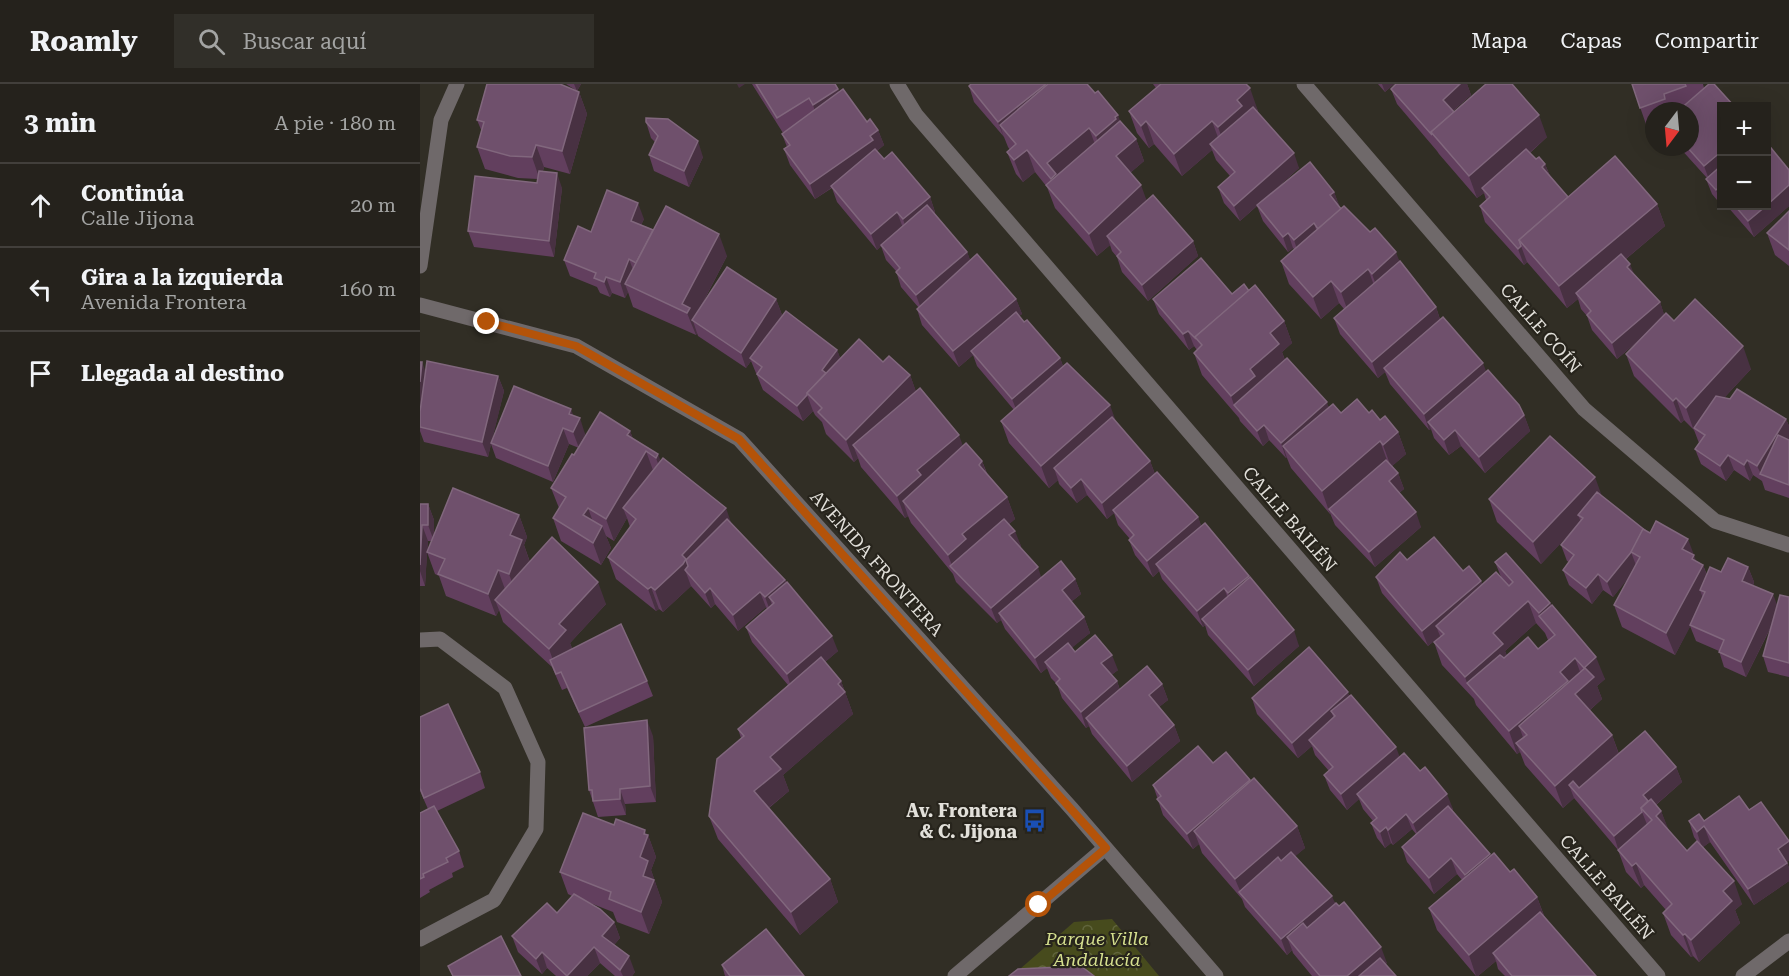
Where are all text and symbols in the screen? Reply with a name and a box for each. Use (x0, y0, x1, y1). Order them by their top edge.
search box (174, 14, 594, 68)
text: Roamly (30, 25, 138, 58)
icon: search (195, 25, 228, 58)
text: Buscar aquí (243, 29, 366, 54)
text: Mapa (1471, 29, 1527, 53)
text: Capas (1560, 29, 1622, 53)
text: Compartir (1655, 29, 1759, 53)
north arrow (1645, 102, 1699, 156)
map controls (1717, 102, 1771, 210)
button: + (1717, 102, 1771, 156)
text: 3 min (24, 108, 96, 138)
text: A pie · 180 m (274, 111, 396, 135)
button: − (1717, 156, 1771, 210)
text: Continúa (81, 181, 184, 206)
icon: ahead (24, 189, 57, 222)
text: 20 m (350, 193, 396, 217)
text: Calle Jijona (81, 206, 194, 230)
text: Gira a la izquierda (81, 265, 283, 290)
icon: left (24, 273, 57, 306)
text: 160 m (339, 277, 396, 301)
street label: CALLE COÍN (1496, 279, 1586, 377)
text: Avenida Frontera (81, 290, 247, 314)
route end (473, 308, 499, 334)
icon: arrive (24, 357, 57, 390)
text: Llegada al destino (81, 361, 284, 386)
street label: CALLE BAILÉN (1239, 462, 1341, 576)
street label: AVENIDA FRONTERA (806, 486, 948, 640)
place label: Av. Frontera & C. Jijona (906, 800, 1017, 842)
bus stop icon: Av. Frontera & C. Jijona (1022, 807, 1048, 833)
street label: CALLE BAILÉN (1556, 830, 1658, 944)
route start (1025, 891, 1051, 917)
park label: Parque Villa Andalucía (1044, 928, 1149, 970)

